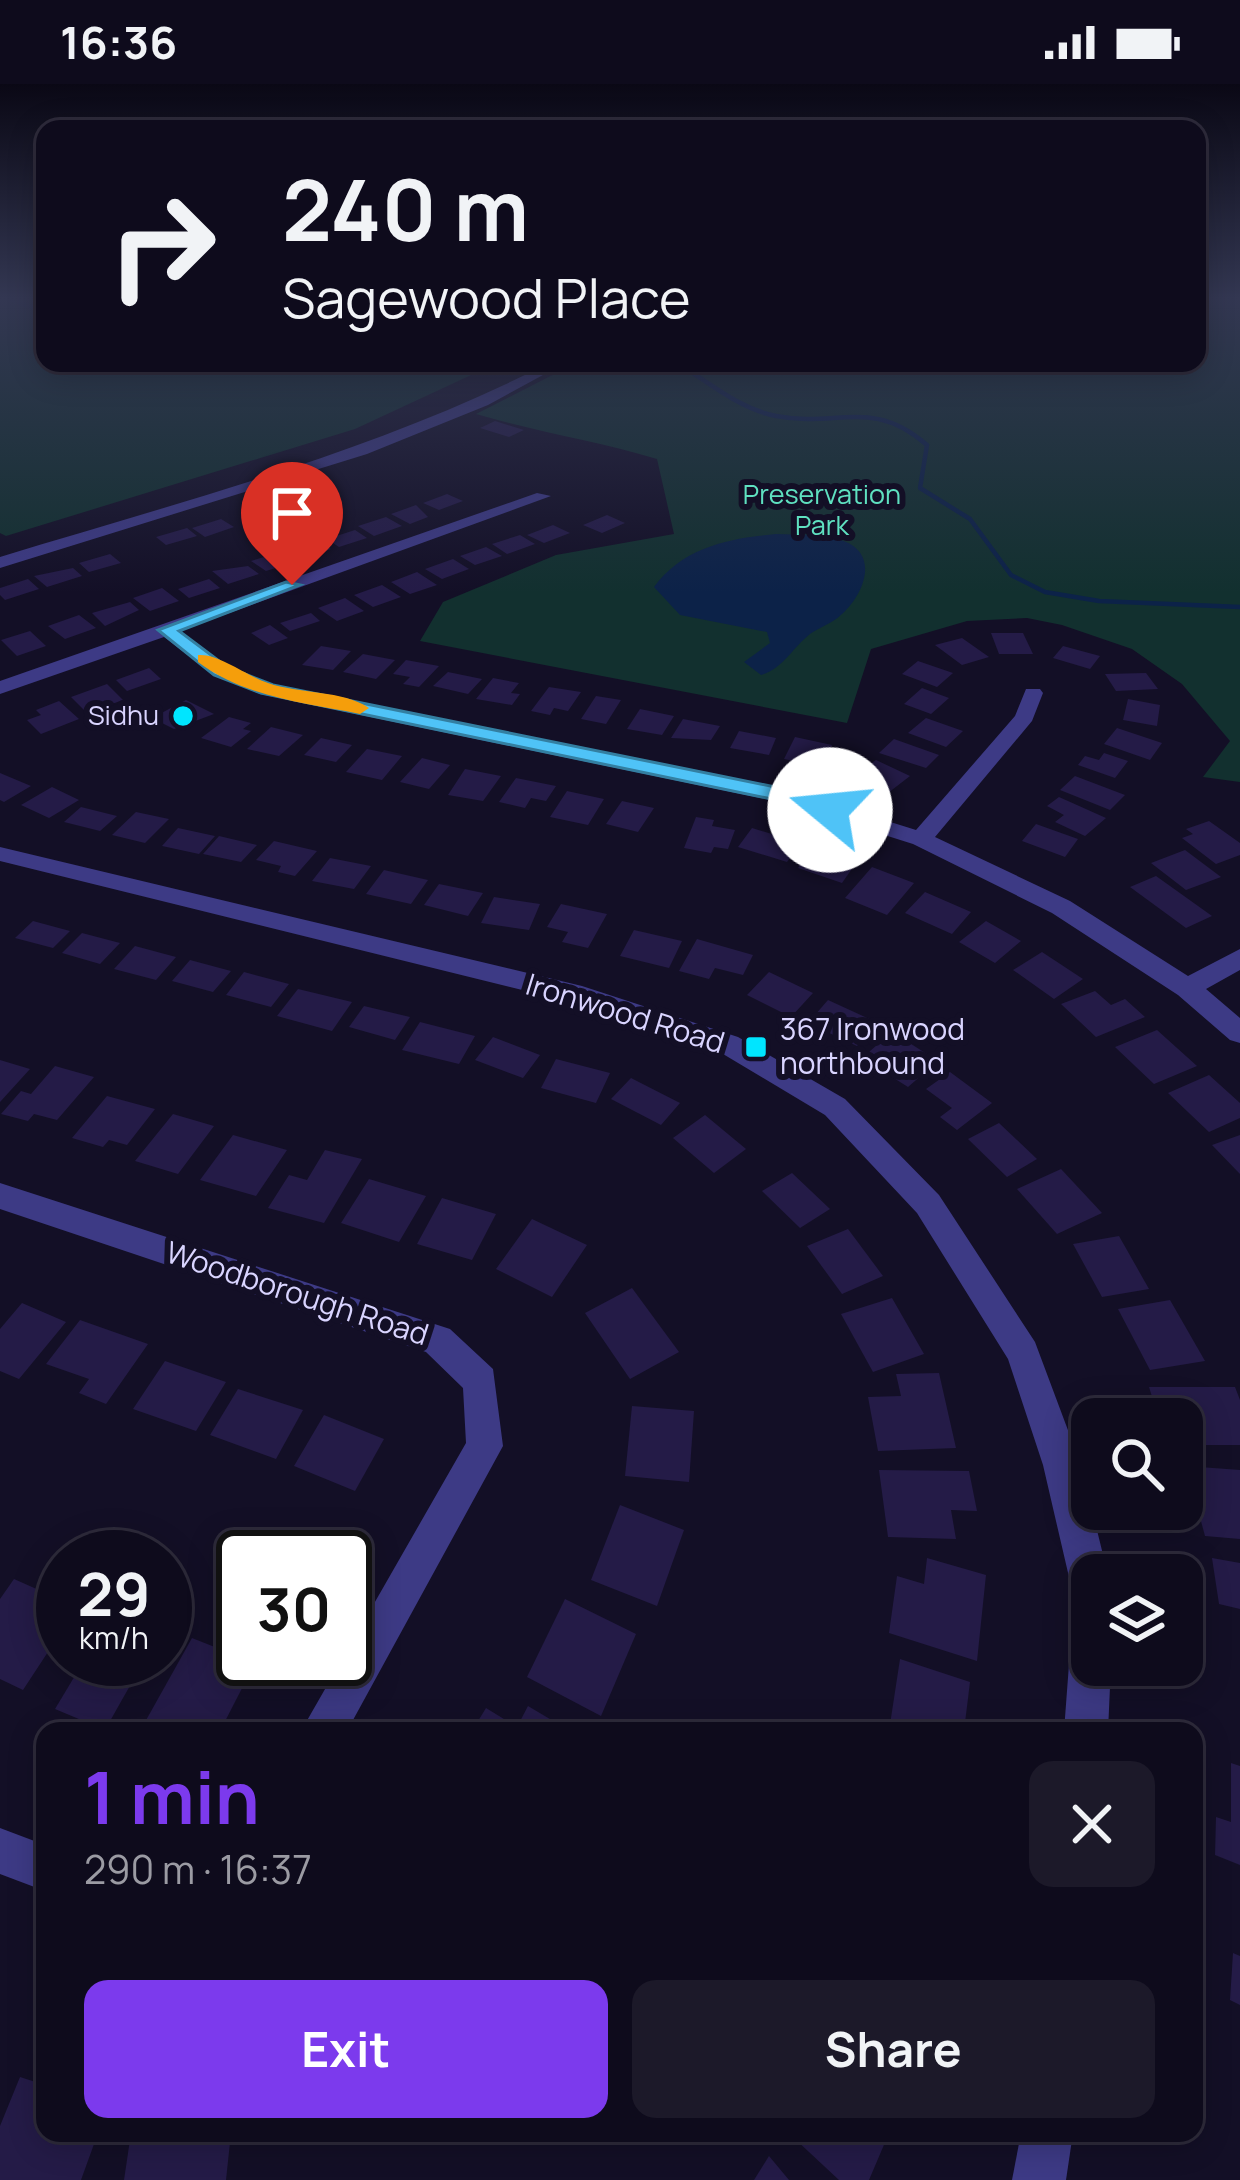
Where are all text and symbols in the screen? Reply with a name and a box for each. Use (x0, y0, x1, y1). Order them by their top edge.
text: 16:36 (60, 11, 177, 73)
text: 240 m (282, 151, 529, 266)
icon: right (84, 168, 240, 324)
text: Sagewood Place (282, 260, 691, 334)
pin (241, 462, 343, 585)
park label: Preservation Park (743, 475, 901, 543)
icon: arrive (259, 480, 325, 546)
place label: Sidhu (88, 696, 159, 733)
marker: Sidhu (170, 703, 196, 729)
position arrow (767, 747, 893, 873)
street label: Ironwood Road (521, 963, 730, 1062)
place label: 367 Ironwood northbound (780, 1008, 965, 1083)
marker: 367 Ironwood northbound (743, 1034, 769, 1060)
street label: Woodborough Road (161, 1231, 434, 1354)
map controls (1071, 1398, 1203, 1686)
button: search (1071, 1398, 1203, 1530)
speed limit sign: 30 (216, 1530, 372, 1686)
text: 29 (77, 1552, 151, 1634)
button: layers (1071, 1554, 1203, 1686)
text: km/h (79, 1617, 149, 1658)
text: 1 min (84, 1747, 260, 1846)
button: close (1029, 1761, 1155, 1887)
text: 290 m · 16:37 (84, 1842, 312, 1896)
button: Exit (84, 1980, 608, 2118)
button: Share (632, 1980, 1155, 2118)

